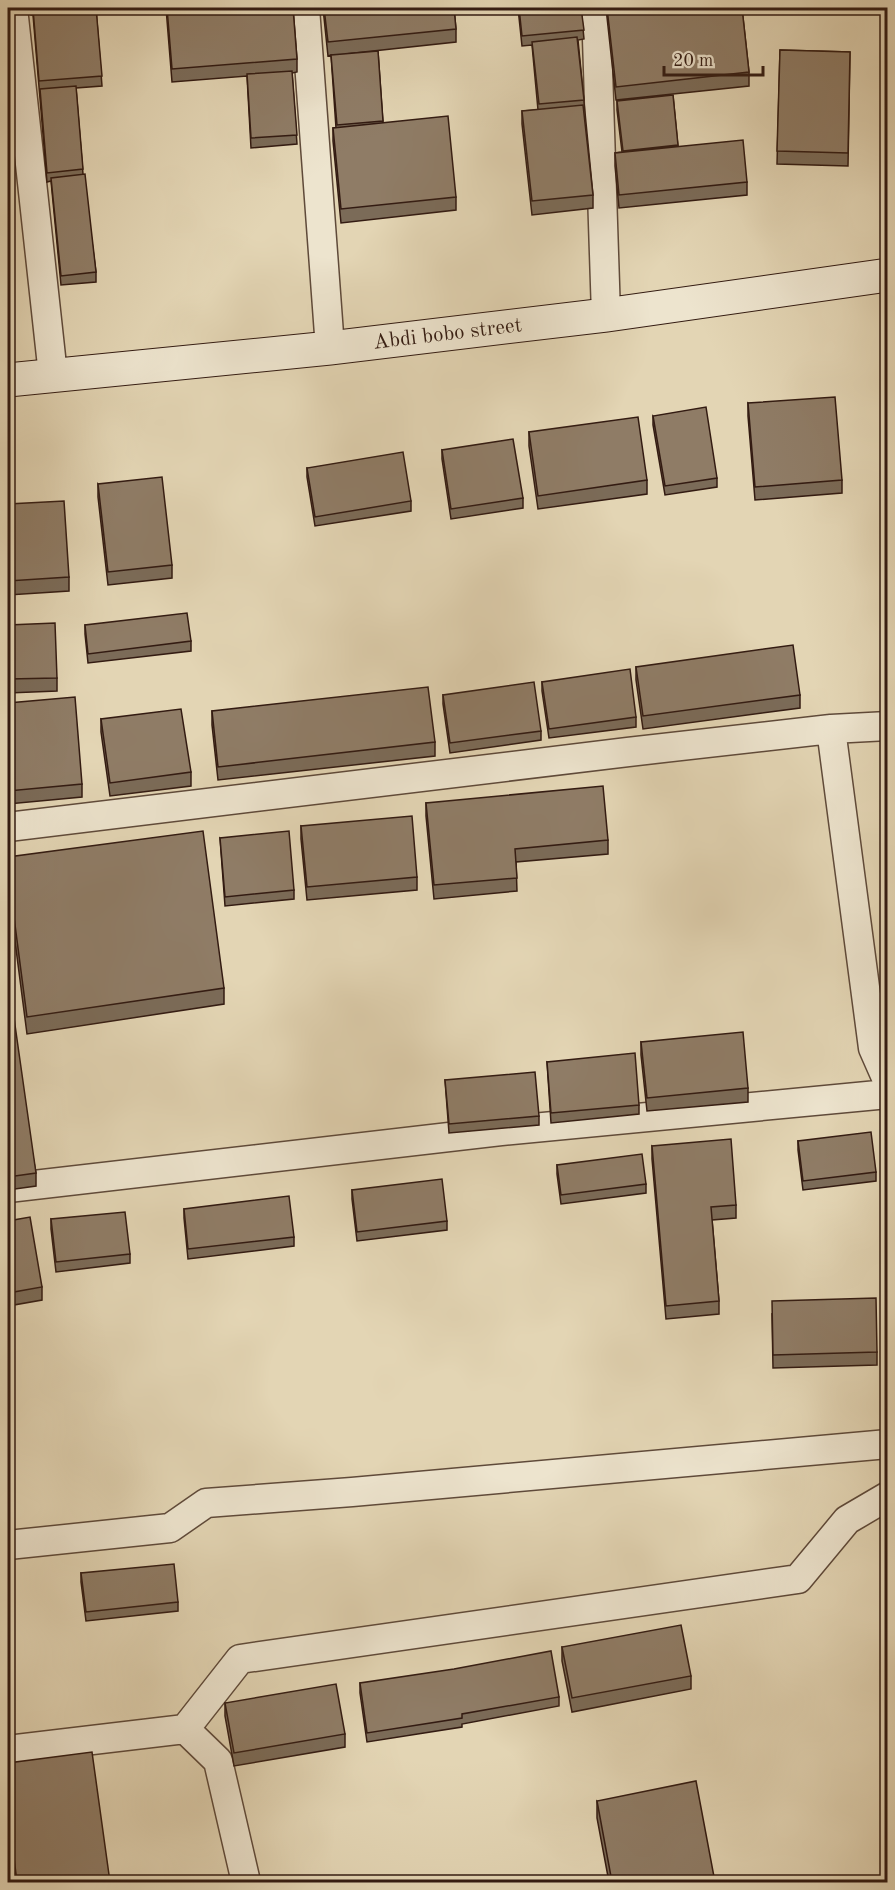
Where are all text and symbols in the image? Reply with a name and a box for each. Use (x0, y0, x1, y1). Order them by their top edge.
scale bar (664, 39, 763, 77)
text: 20 m (673, 52, 713, 70)
street label: Abdi bobo street (372, 315, 523, 353)

